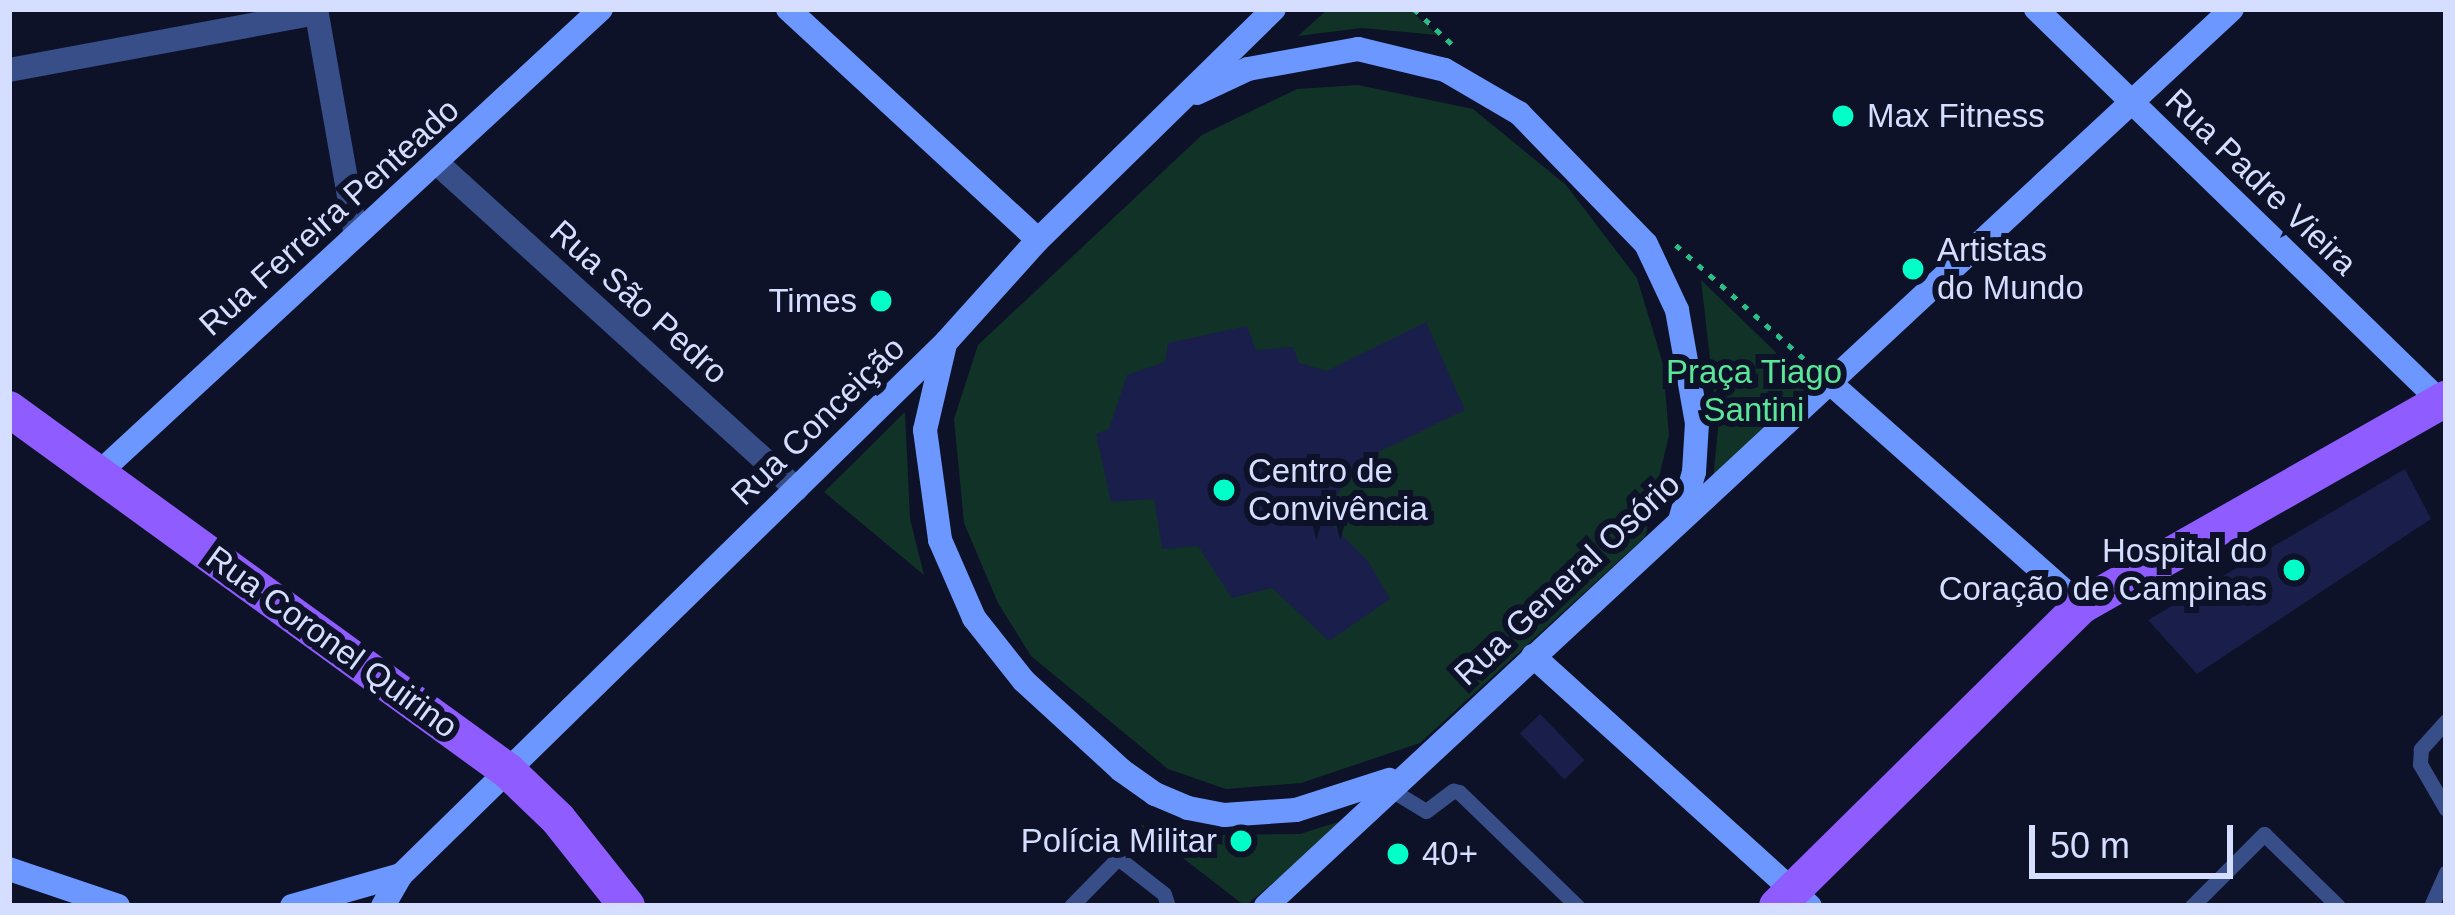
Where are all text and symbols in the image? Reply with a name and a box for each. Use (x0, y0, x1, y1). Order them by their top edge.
street label: Rua Padre Vieira (2157, 81, 2365, 283)
street label: Rua Ferreira Penteado (191, 90, 467, 344)
place label: Max Fitness (1867, 96, 2045, 136)
marker: Max Fitness (1830, 103, 1856, 129)
street label: Rua São Pedro (542, 212, 736, 392)
place label: Artistas do Mundo (1937, 230, 2084, 308)
marker: Artistas do Mundo (1900, 256, 1926, 282)
place label: Times (768, 281, 857, 321)
marker: Times (868, 288, 894, 314)
street label: Rua Conceição (723, 328, 913, 514)
park label: Praça Tiago Santini (1666, 352, 1842, 430)
place label: Centro de Convivência (1248, 451, 1428, 529)
street label: Rua General Osório (1446, 464, 1688, 694)
marker: Centro de Convivência (1211, 477, 1237, 503)
place label: Hospital do Coração de Campinas (1939, 531, 2267, 609)
street label: Rua Coronel Quirino (199, 538, 465, 746)
marker: Hospital do Coração de Campinas (2278, 554, 2310, 586)
scale bar (2035, 801, 2239, 875)
place label: Polícia Militar (1021, 821, 1217, 861)
text: 50 m (2050, 825, 2130, 866)
marker: Polícia Militar (1228, 828, 1254, 854)
place label: 40+ (1422, 834, 1478, 874)
marker: 40+ (1385, 841, 1411, 867)

